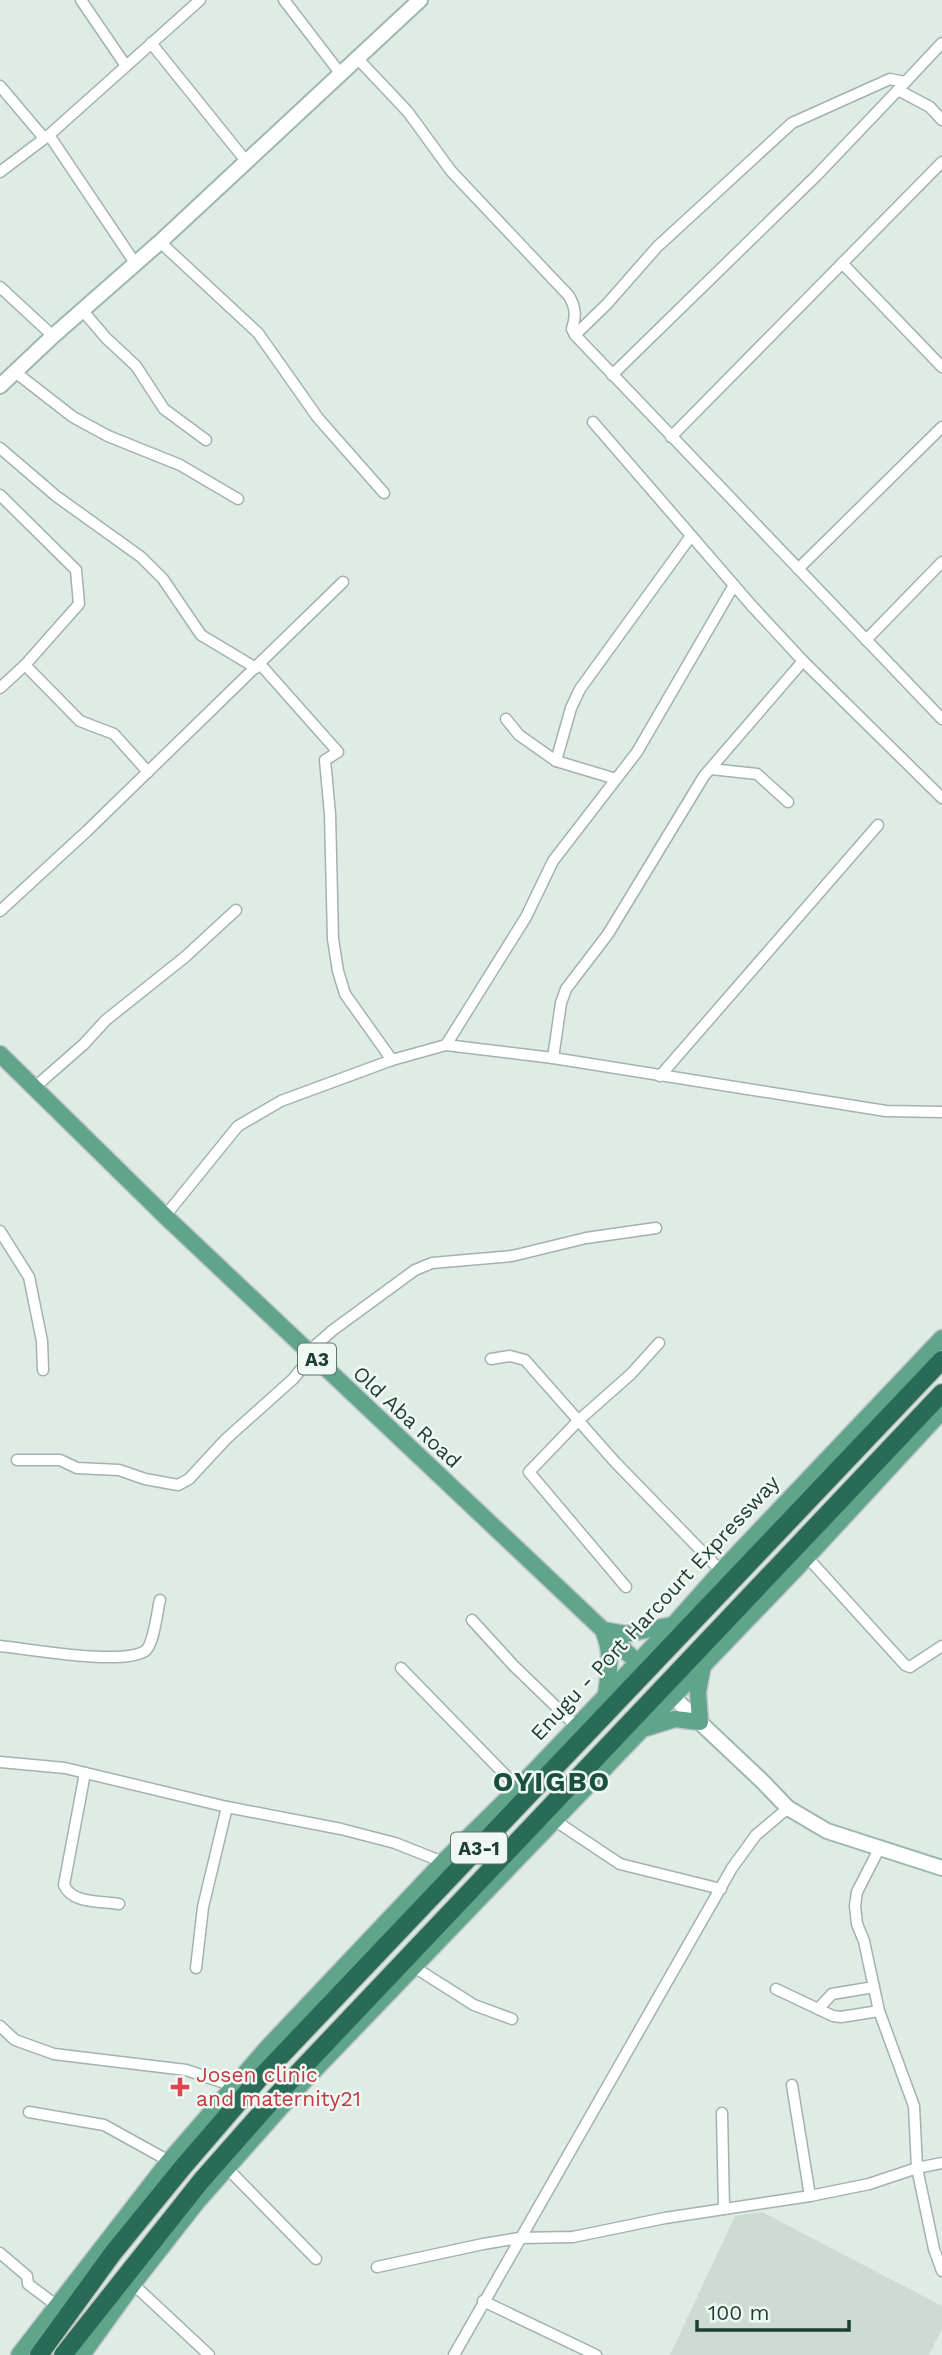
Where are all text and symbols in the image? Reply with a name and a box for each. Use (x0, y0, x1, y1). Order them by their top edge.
road number: A3 (298, 1344, 336, 1374)
street label: Old Aba Road (348, 1360, 467, 1473)
street label: Enugu - Port Harcourt Expressway (525, 1470, 784, 1745)
district label: OYIGBO (493, 1765, 611, 1798)
road number: A3-1 (451, 1832, 507, 1864)
place label: Josen clinic and maternity21 (196, 2062, 361, 2111)
marker: Josen clinic and maternity21 (170, 2077, 190, 2097)
scale bar (697, 2288, 849, 2332)
text: 100 m (708, 2300, 770, 2325)

